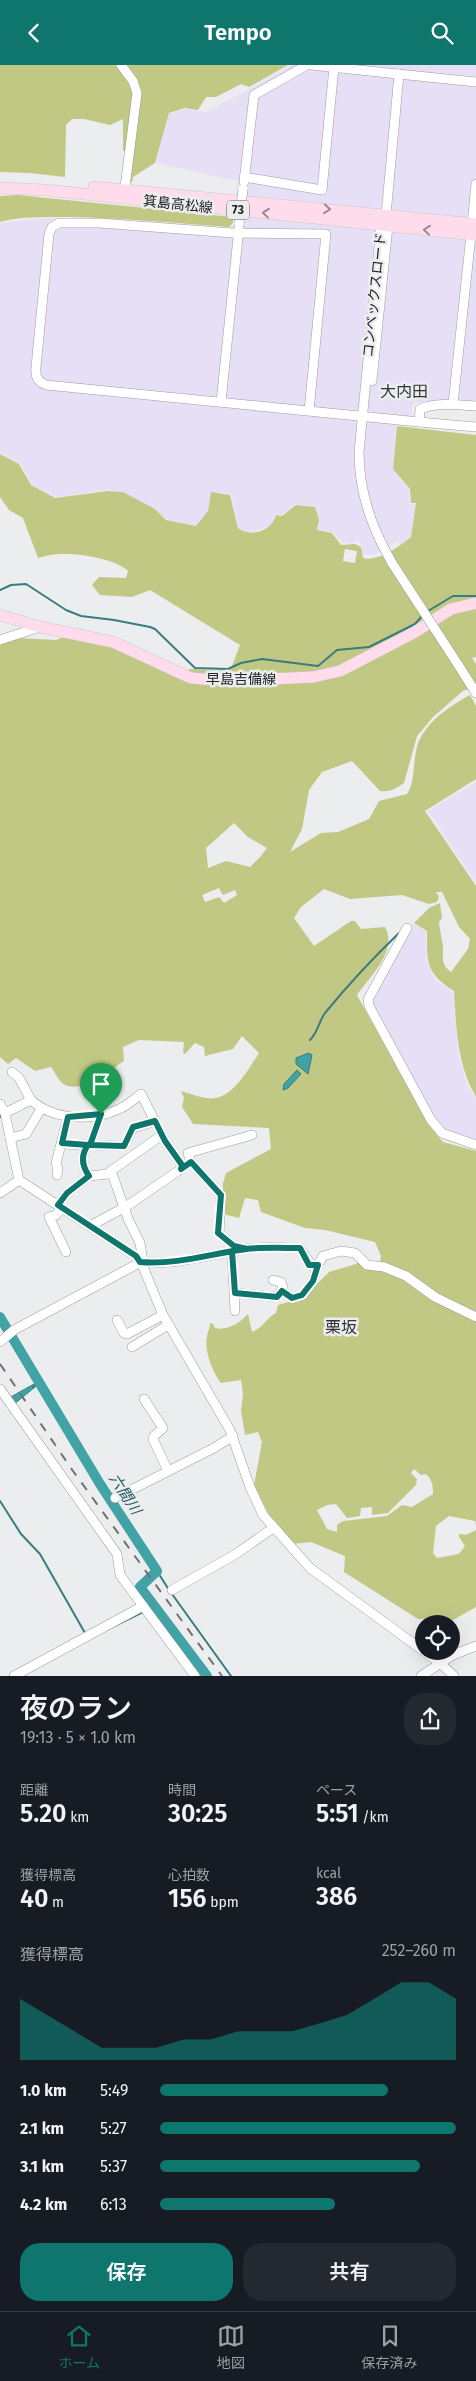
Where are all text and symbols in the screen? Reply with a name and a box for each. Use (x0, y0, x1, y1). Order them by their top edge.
icon: back (20, 19, 48, 47)
text: Tempo (204, 19, 272, 46)
icon: search (428, 19, 456, 47)
street label: 箕島高松線 (142, 192, 214, 217)
road number: 73 (227, 201, 249, 219)
one-way arrow (324, 203, 332, 214)
one-way arrow (262, 208, 270, 219)
one-way arrow (423, 225, 431, 236)
street label: コンベックスロード (359, 232, 390, 358)
district label: 大内田 (380, 382, 428, 401)
street label: 早島吉備線 (206, 671, 276, 688)
pin (80, 1063, 122, 1114)
icon: arrive (87, 1070, 115, 1098)
district label: 栗坂 (325, 1318, 357, 1337)
water label: 六間川 (105, 1470, 146, 1519)
map controls (415, 1615, 460, 1660)
button: locate (415, 1615, 460, 1660)
text: 夜のラン (20, 1692, 132, 1725)
button: share (404, 1693, 456, 1745)
text: 19:13 · 5 × 1.0 km (20, 1728, 136, 1747)
text: 距離 (20, 1782, 48, 1799)
text: 時間 (168, 1782, 196, 1799)
text: ペース (316, 1782, 357, 1799)
text: 5.20 (20, 1799, 66, 1829)
text: 30:25 (168, 1799, 227, 1829)
text: 5:51 (316, 1799, 359, 1829)
text: km (66, 1809, 89, 1826)
text: /km (359, 1809, 389, 1826)
text: kcal (316, 1865, 341, 1882)
text: 獲得標高 (20, 1867, 76, 1884)
text: 心拍数 (168, 1867, 210, 1884)
text: 386 (316, 1882, 357, 1912)
text: 40 (20, 1884, 48, 1914)
text: 156 (168, 1884, 206, 1914)
text: m (48, 1894, 64, 1911)
text: bpm (206, 1894, 239, 1911)
text: 252–260 m (382, 1941, 456, 1960)
text: 獲得標高 (20, 1945, 84, 1964)
text: 1.0 km (20, 2081, 67, 2100)
text: 5:49 (100, 2081, 128, 2100)
text: 2.1 km (20, 2119, 64, 2138)
text: 5:27 (100, 2119, 127, 2138)
text: 3.1 km (20, 2157, 64, 2176)
text: 5:37 (100, 2157, 127, 2176)
text: 4.2 km (20, 2195, 67, 2214)
text: 6:13 (100, 2195, 127, 2214)
button: 保存 (20, 2243, 233, 2301)
button: 共有 (243, 2243, 456, 2301)
tab: ホーム (58, 2322, 100, 2372)
tab: 地図 (217, 2322, 245, 2372)
tab: 保存済み (362, 2322, 418, 2372)

